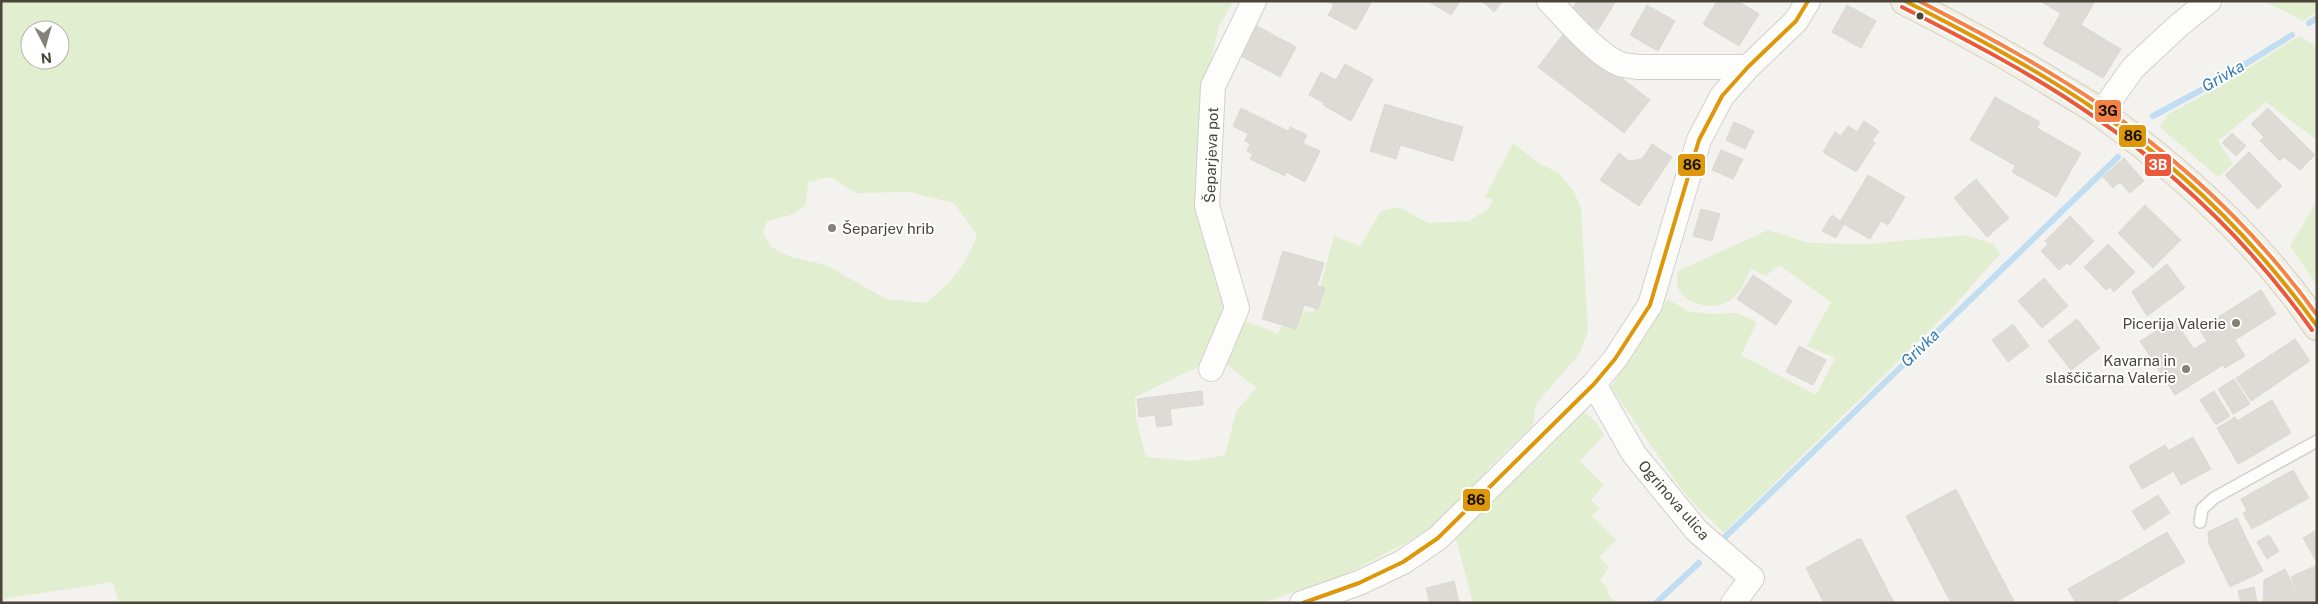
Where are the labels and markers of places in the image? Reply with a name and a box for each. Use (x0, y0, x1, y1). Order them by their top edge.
unlabelled marker (1915, 11, 1925, 21)
place label: Šeparjev hrib (842, 220, 934, 237)
marker: Šeparjev hrib (826, 222, 838, 234)
place label: Picerija Valerie (2123, 315, 2226, 332)
marker: Picerija Valerie (2230, 317, 2242, 329)
place label: Kavarna in slaščičarna Valerie (2045, 352, 2176, 386)
marker: Kavarna in slaščičarna Valerie (2180, 363, 2192, 375)

